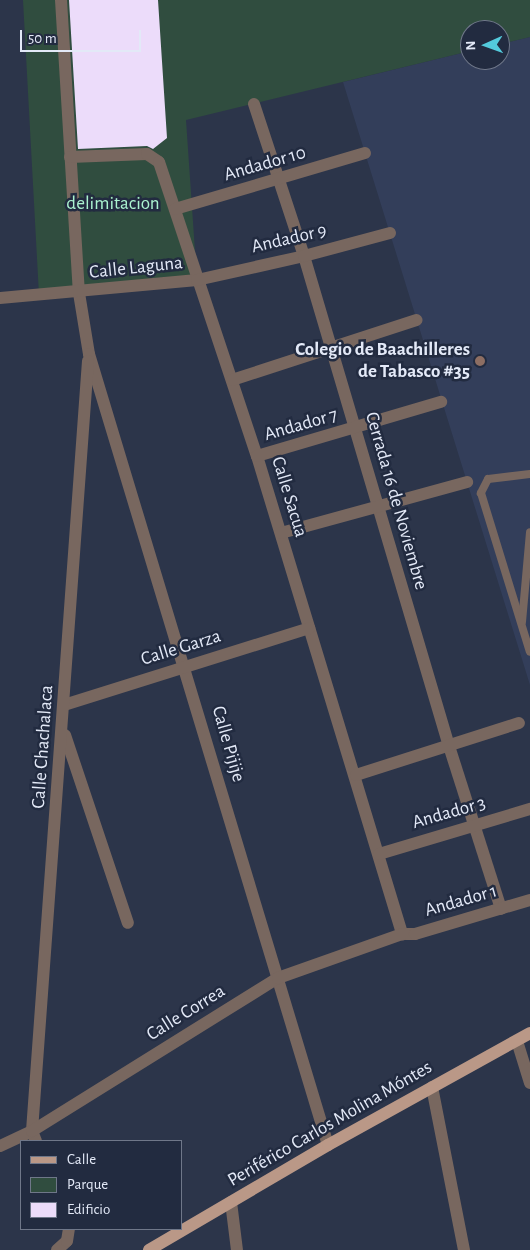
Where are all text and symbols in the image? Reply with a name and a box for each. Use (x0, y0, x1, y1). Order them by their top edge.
scale bar (22, 20, 144, 52)
north arrow (460, 20, 510, 70)
text: 50 m (28, 31, 57, 46)
text: N (464, 40, 478, 51)
street label: Andador 10 (221, 141, 309, 187)
park label: delimitacion (66, 193, 160, 215)
street label: Andador 9 (249, 219, 329, 259)
street label: Calle Laguna (88, 252, 184, 284)
place label: Colegio de Baachilleres de Tabasco #35 (295, 339, 470, 383)
marker: Colegio de Baachilleres de Tabasco #35 (474, 355, 486, 367)
street label: Andador 7 (262, 404, 340, 446)
street label: Cerrada 16 de Noviembre (360, 409, 432, 593)
street label: Calle Sacua (266, 454, 312, 540)
street label: Calle Garza (138, 625, 224, 671)
street label: Calle Chachalaca (27, 684, 59, 810)
street label: Calle Pijije (206, 703, 250, 785)
street label: Andador 3 (410, 792, 488, 834)
street label: Andador 1 (422, 880, 500, 922)
street label: Calle Correa (142, 980, 230, 1046)
street label: Periférico Carlos Molina Móntes (224, 1056, 436, 1192)
legend (20, 1140, 182, 1230)
text: Calle (67, 1152, 96, 1167)
text: Parque (67, 1177, 108, 1192)
text: Edificio (67, 1202, 110, 1217)

